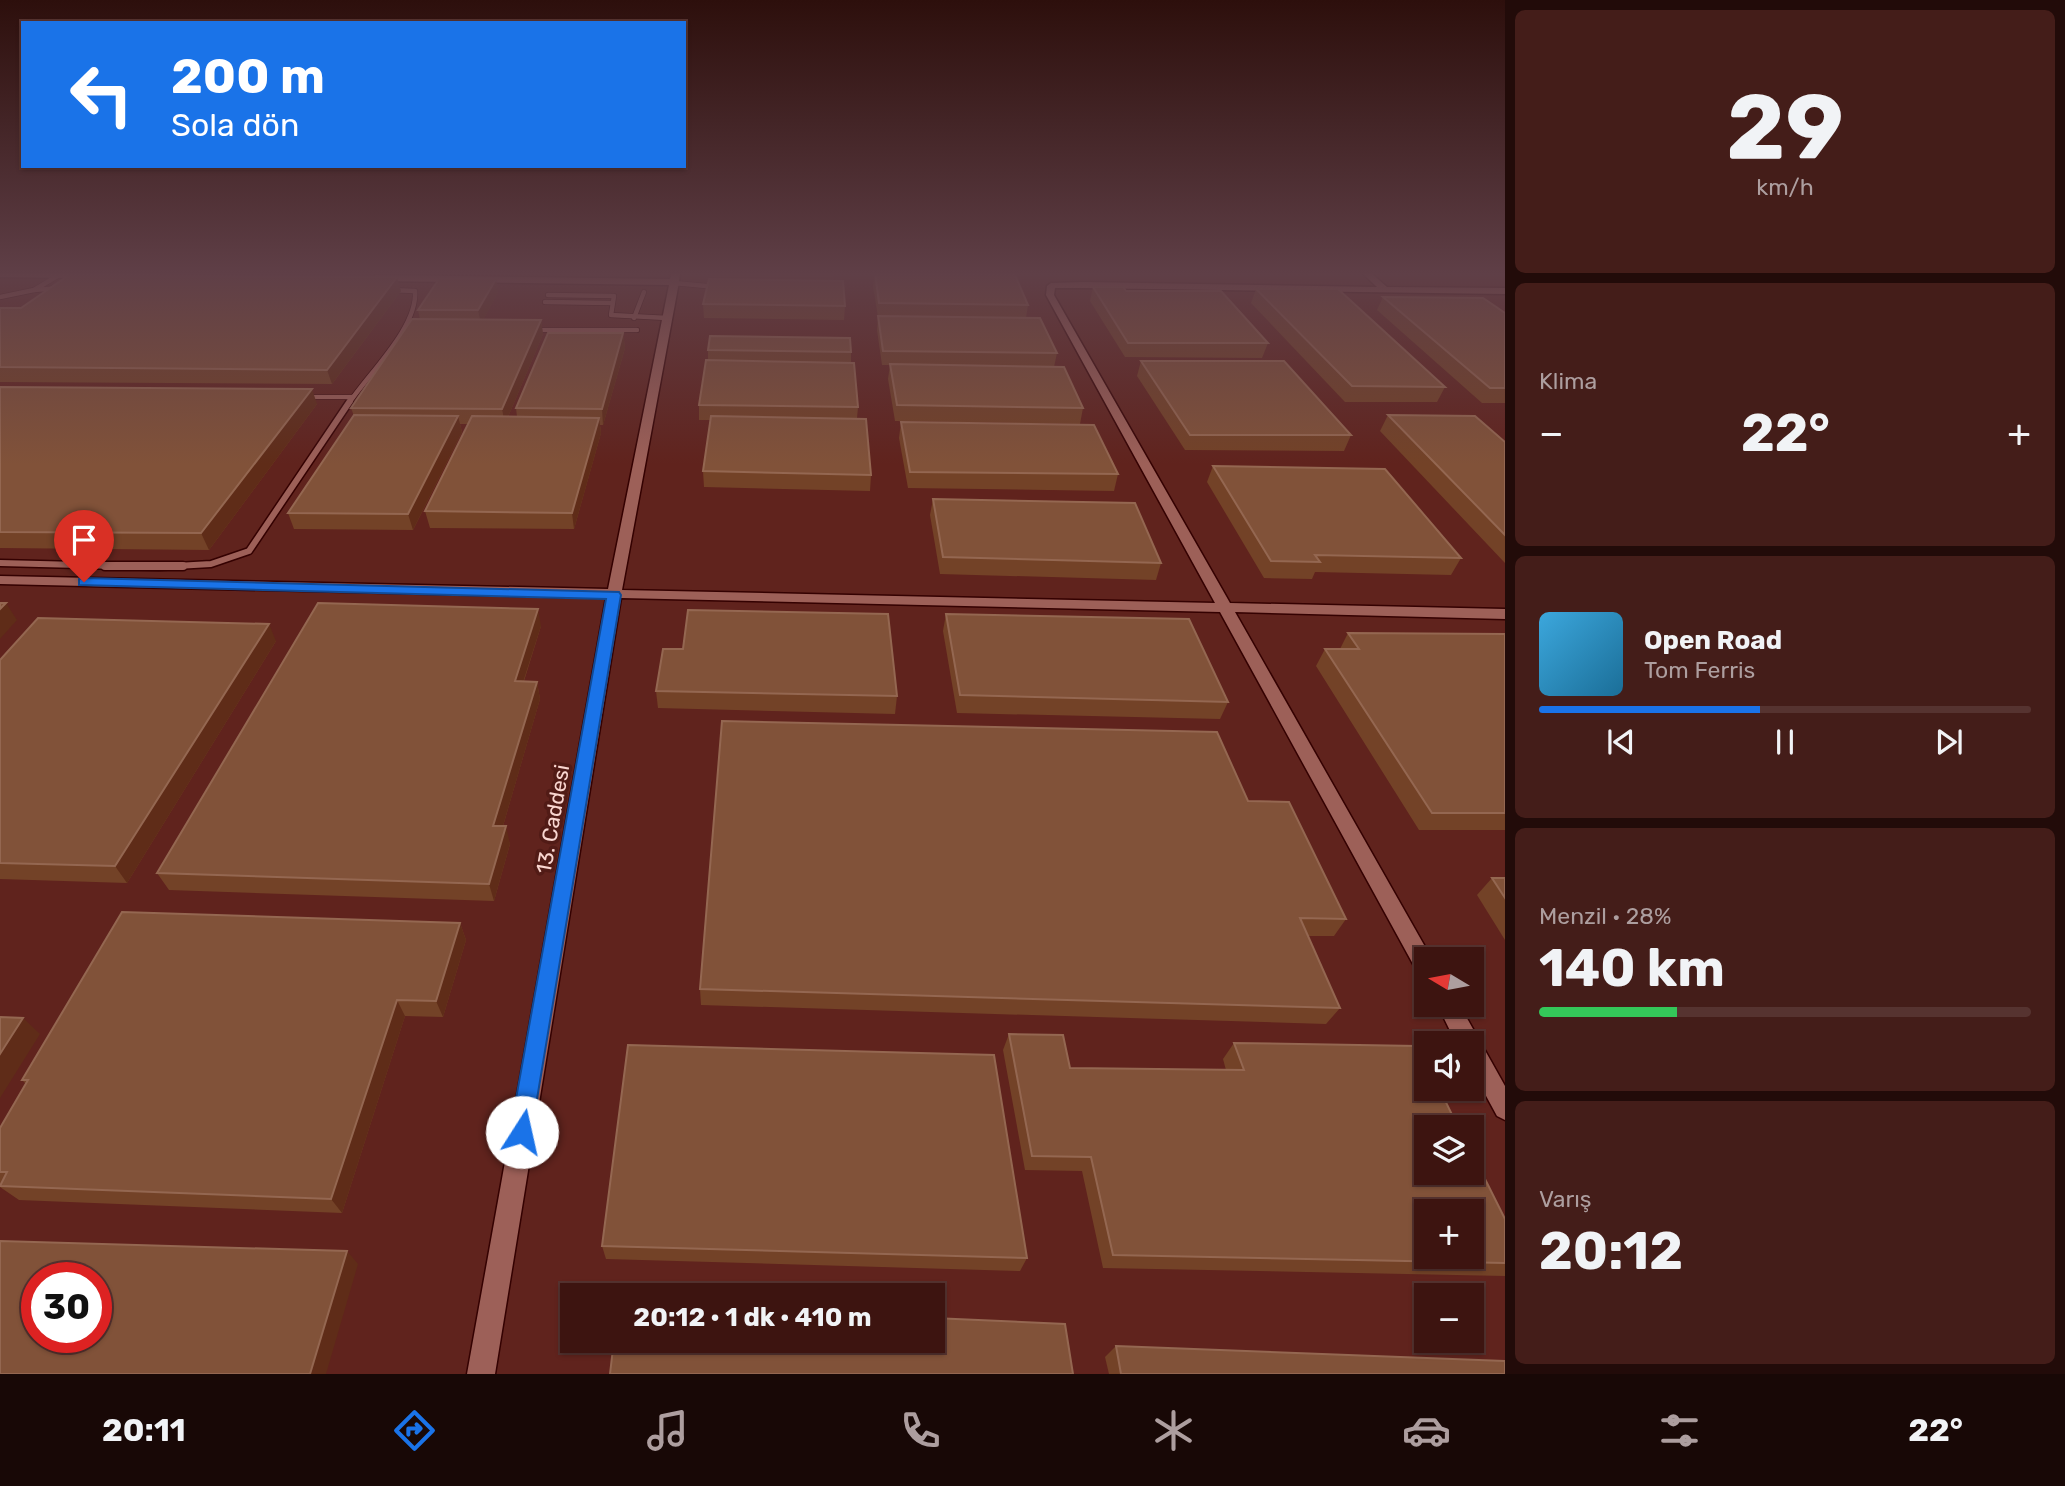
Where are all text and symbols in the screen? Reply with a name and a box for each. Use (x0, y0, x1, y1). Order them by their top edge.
text: 200 m (171, 47, 325, 105)
icon: left (56, 49, 147, 140)
text: 29 (1726, 73, 1844, 181)
text: Sola dön (171, 106, 299, 144)
text: km/h (1756, 173, 1814, 201)
text: Klima (1539, 367, 1597, 395)
text: 22° (1741, 402, 1830, 464)
text: − (1539, 410, 1564, 456)
text: + (2007, 410, 2031, 456)
pin (54, 510, 114, 582)
icon: arrive (65, 521, 103, 559)
text: Open Road (1644, 625, 1782, 656)
text: Tom Ferris (1644, 656, 1755, 684)
icon: previous (1602, 723, 1640, 761)
icon: pause (1766, 723, 1804, 761)
icon: next (1930, 723, 1968, 761)
street label: 13. Caddesi (531, 762, 574, 875)
text: Menzil · 28% (1539, 902, 1671, 930)
text: 140 km (1539, 937, 1725, 999)
north arrow (1414, 947, 1484, 1017)
map controls (1414, 947, 1484, 1353)
button: sound (1414, 1031, 1484, 1101)
position arrow (485, 1095, 559, 1169)
button: layers (1414, 1115, 1484, 1185)
text: Varış (1539, 1185, 1592, 1213)
button: + (1414, 1199, 1484, 1269)
text: 20:12 (1539, 1220, 1683, 1282)
speed limit sign: 30 (21, 1262, 112, 1353)
button: − (1414, 1283, 1484, 1353)
text: 20:12 · 1 dk · 410 m (633, 1302, 872, 1333)
icon: directions (390, 1406, 439, 1455)
icon: music (643, 1406, 692, 1455)
icon: phone (896, 1406, 945, 1455)
icon: climate (1149, 1406, 1198, 1455)
icon: car (1402, 1406, 1451, 1455)
icon: filters (1655, 1406, 1704, 1455)
text: 20:11 (102, 1411, 186, 1449)
text: 22° (1908, 1411, 1963, 1449)

